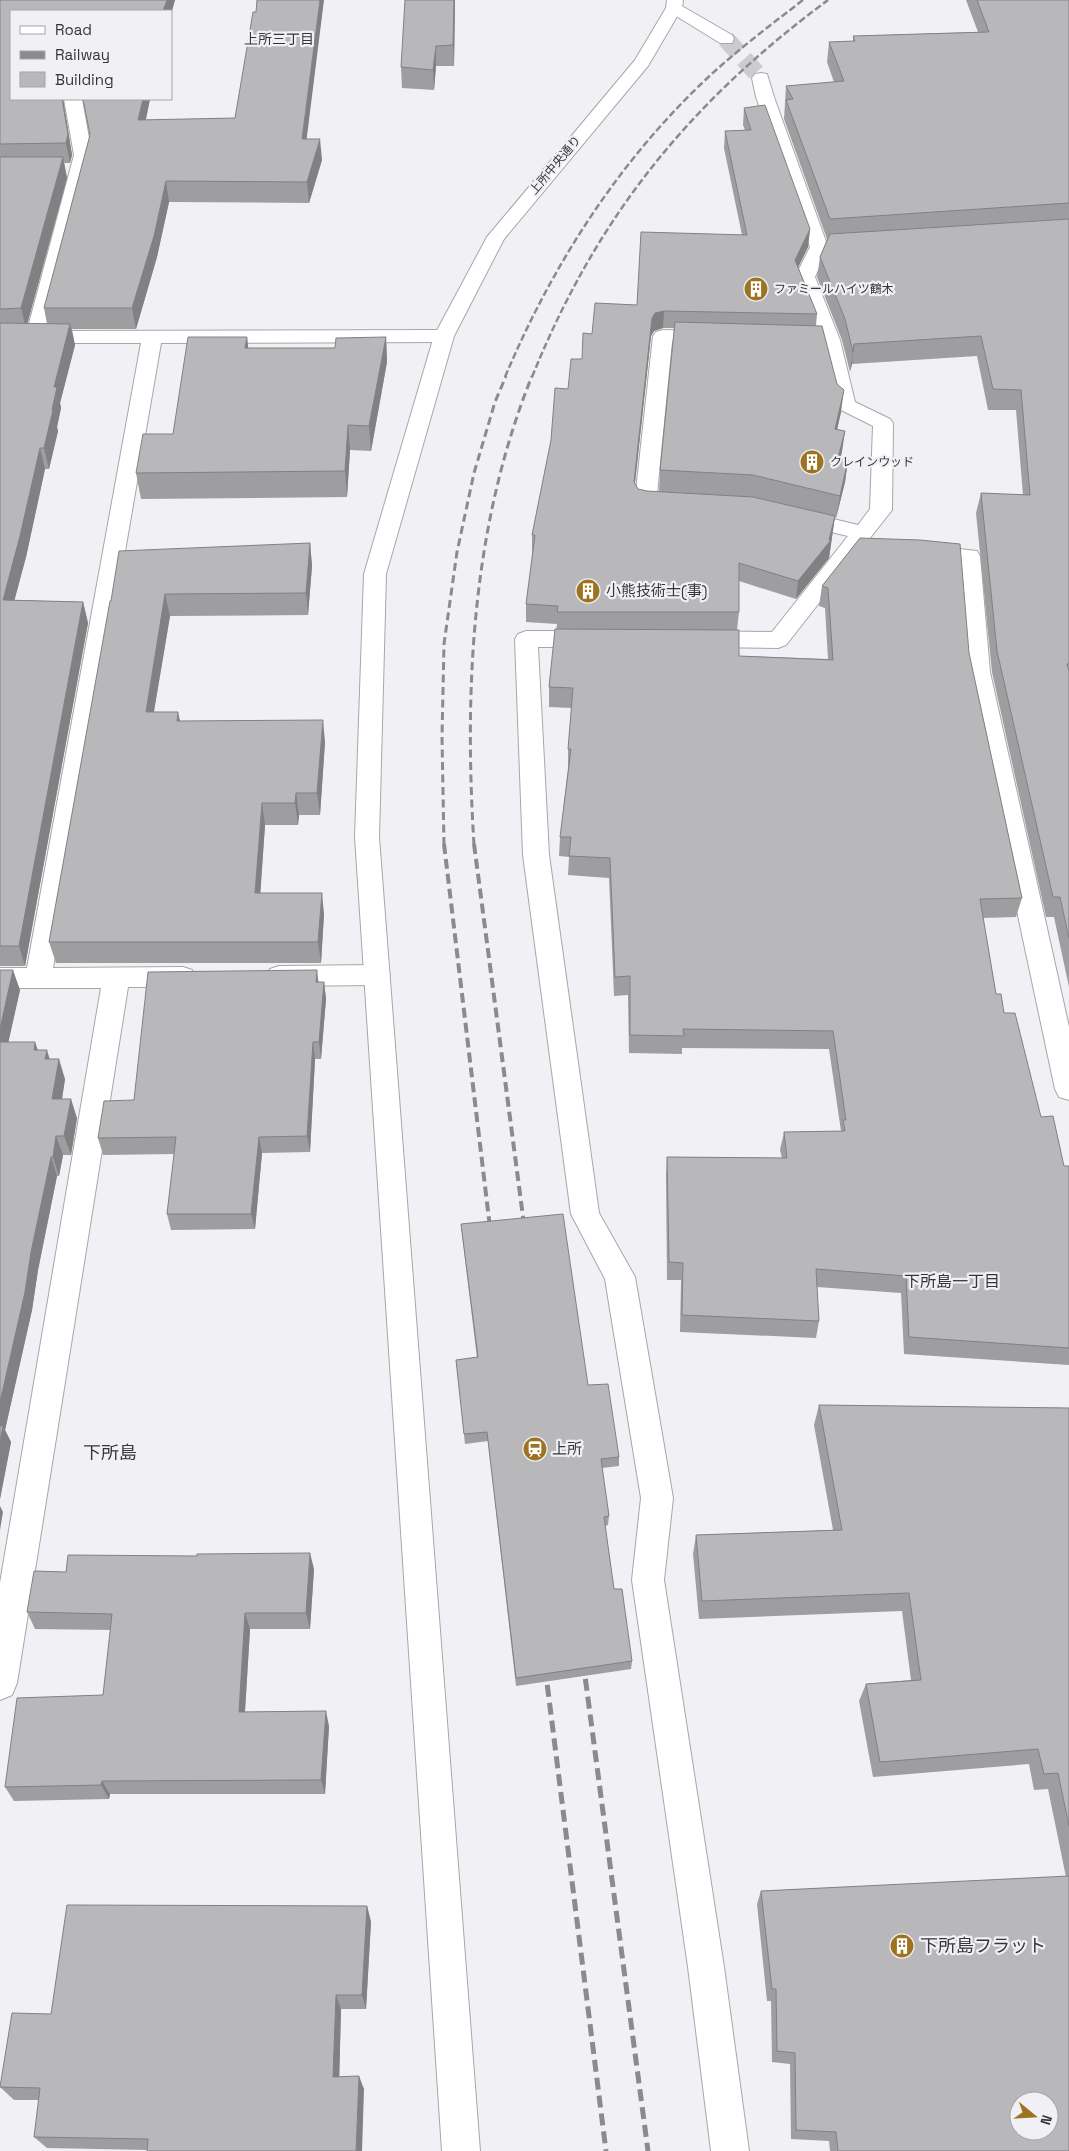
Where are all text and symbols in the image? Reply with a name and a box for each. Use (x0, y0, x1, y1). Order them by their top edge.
legend (10, 10, 172, 100)
text: Road (55, 20, 92, 39)
district label: 上所三丁目 (244, 30, 314, 48)
text: Railway (55, 45, 110, 64)
text: Building (55, 70, 114, 89)
street label: 上所中央通り (526, 132, 584, 198)
building icon: ファミールハイツ鶴木 (743, 276, 769, 302)
place label: ファミールハイツ鶴木 (774, 281, 894, 297)
building icon: クレインウッド (799, 449, 825, 475)
place label: クレインウッド (830, 454, 914, 470)
building icon: 小熊技術士(事) (575, 578, 601, 604)
place label: 小熊技術士(事) (606, 581, 707, 601)
district label: 下所島一丁目 (904, 1271, 1000, 1292)
station icon: 上所 (522, 1436, 548, 1462)
place label: 上所 (552, 1439, 582, 1458)
district label: 下所島 (83, 1441, 137, 1464)
building icon: 下所島フラット (889, 1933, 915, 1959)
place label: 下所島フラット (920, 1934, 1046, 1957)
north arrow (1009, 2091, 1059, 2141)
text: N (1036, 2113, 1056, 2127)

